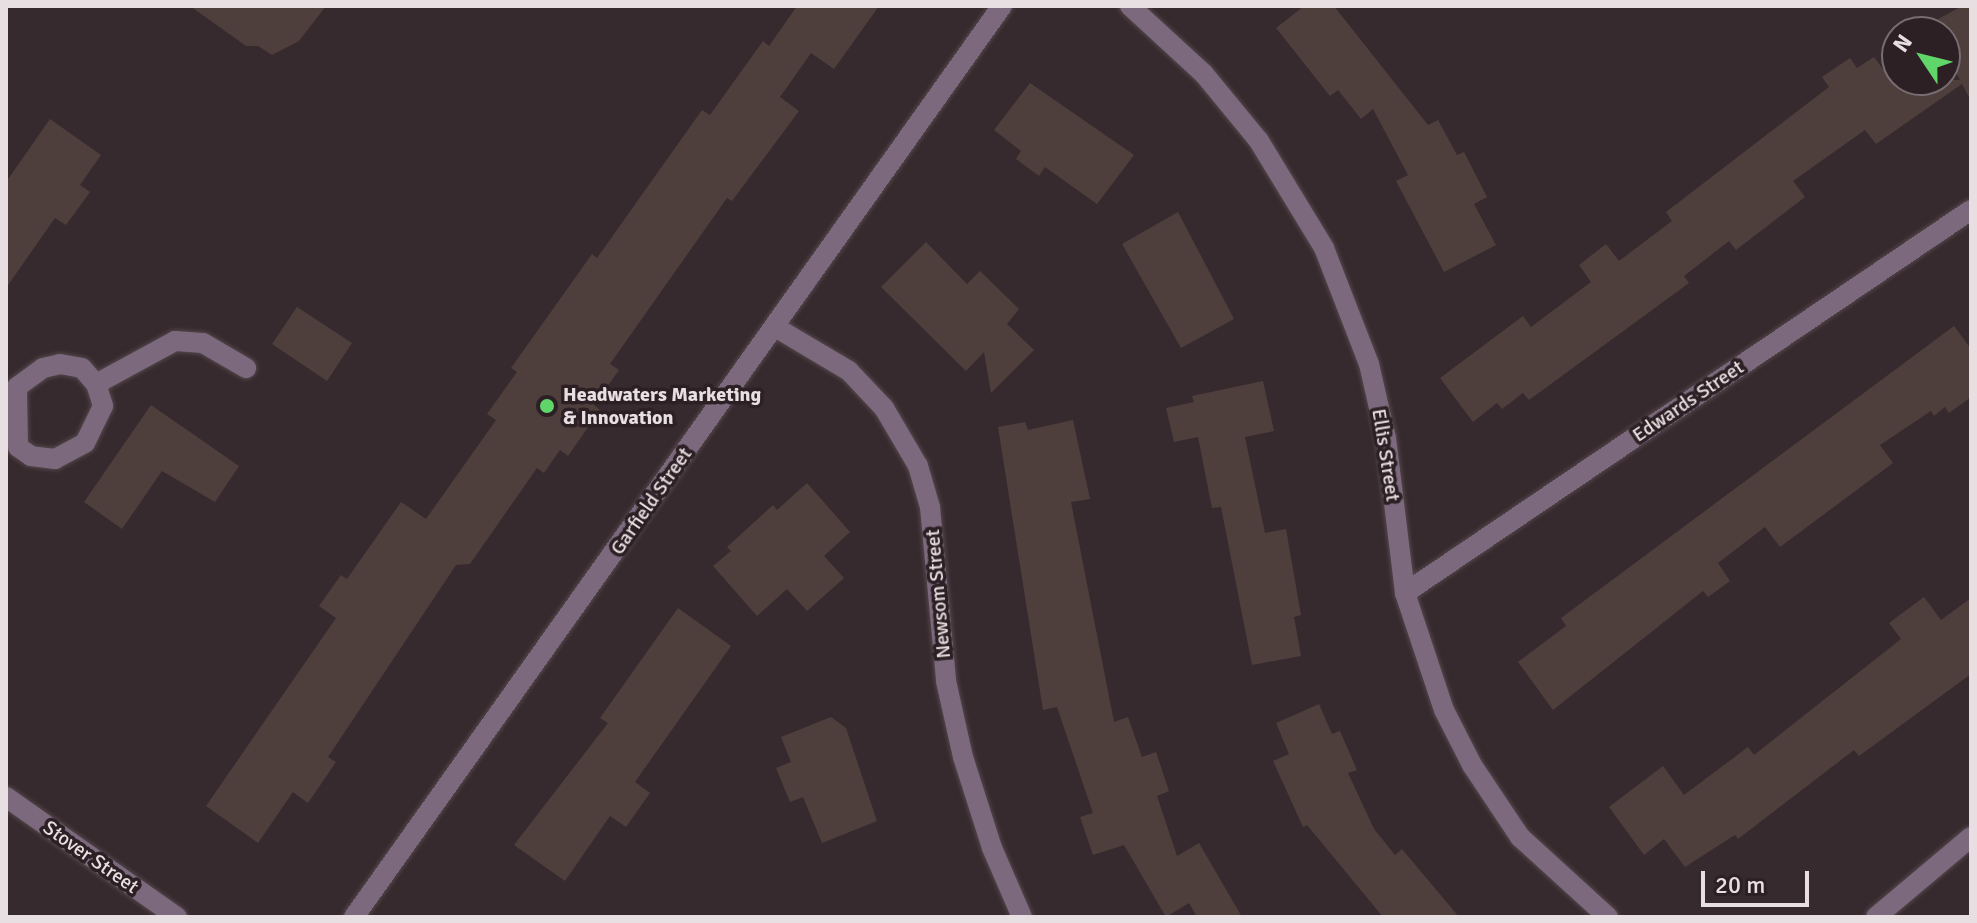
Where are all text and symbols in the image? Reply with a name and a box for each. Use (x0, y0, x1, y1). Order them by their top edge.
north arrow (1881, 16, 1961, 96)
text: N (1887, 29, 1918, 57)
street label: Edwards Street (1628, 355, 1748, 447)
place label: Headwaters Marketing & Innovation (563, 382, 761, 429)
marker: Headwaters Marketing & Innovation (538, 397, 556, 415)
street label: Ellis Street (1367, 407, 1405, 503)
street label: Garfield Street (605, 443, 697, 559)
street label: Newsom Street (920, 528, 956, 660)
street label: Stover Street (39, 815, 143, 899)
scale bar (1705, 855, 1813, 905)
text: 20 m (1715, 870, 1765, 900)

